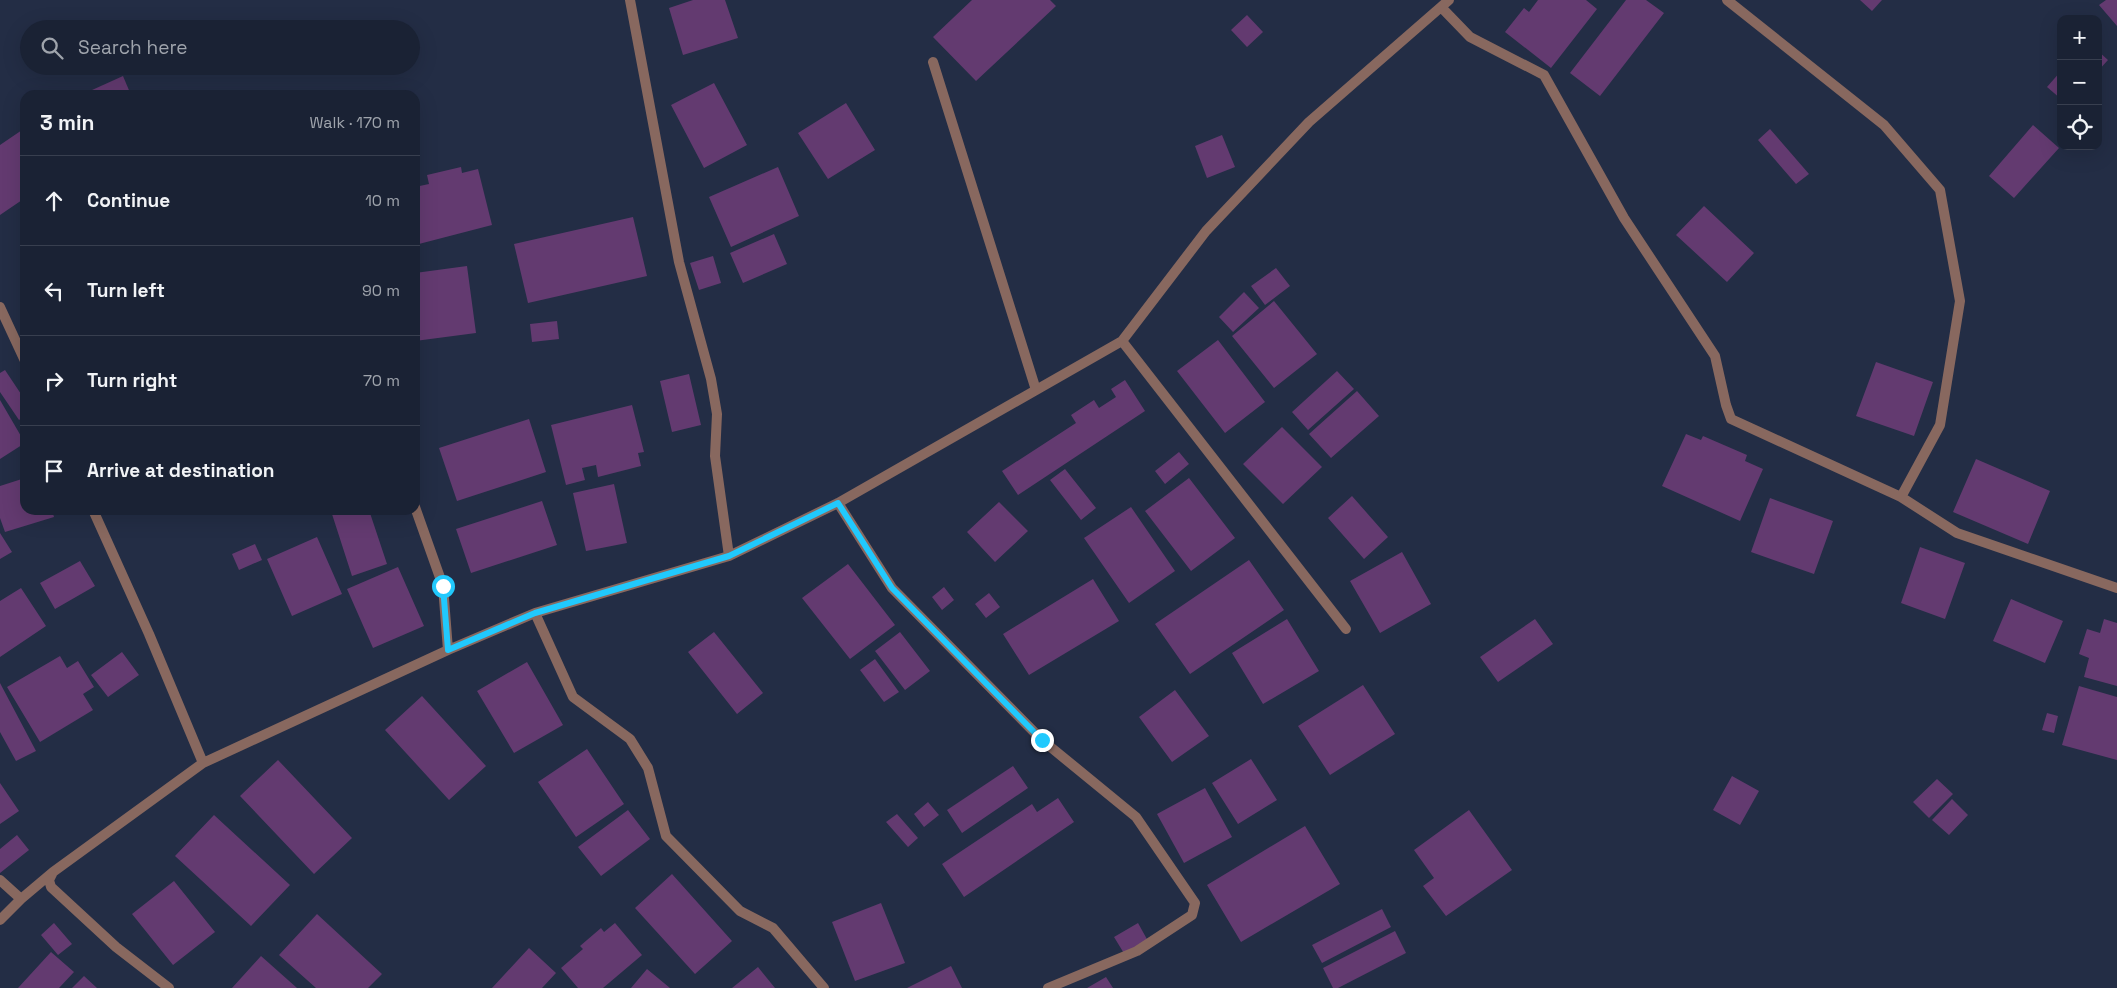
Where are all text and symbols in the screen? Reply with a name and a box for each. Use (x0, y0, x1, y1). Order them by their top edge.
map controls (2057, 15, 2102, 150)
button: + (2057, 15, 2102, 60)
search box (20, 20, 420, 75)
icon: search (38, 34, 66, 62)
text: Search here (78, 35, 188, 60)
button: − (2057, 60, 2102, 105)
button: locate (2057, 105, 2102, 150)
text: 3 min (40, 109, 95, 136)
text: Walk · 170 m (310, 112, 400, 133)
icon: ahead (40, 187, 68, 215)
text: Continue (87, 188, 170, 213)
text: 10 m (365, 190, 400, 211)
icon: left (40, 277, 68, 305)
text: Turn left (87, 278, 165, 303)
text: 90 m (362, 280, 400, 301)
icon: right (40, 367, 68, 395)
text: Turn right (87, 368, 177, 393)
text: 70 m (363, 370, 400, 391)
icon: arrive (40, 457, 68, 485)
text: Arrive at destination (87, 458, 275, 483)
route start (432, 575, 455, 598)
route end (1031, 729, 1054, 752)

